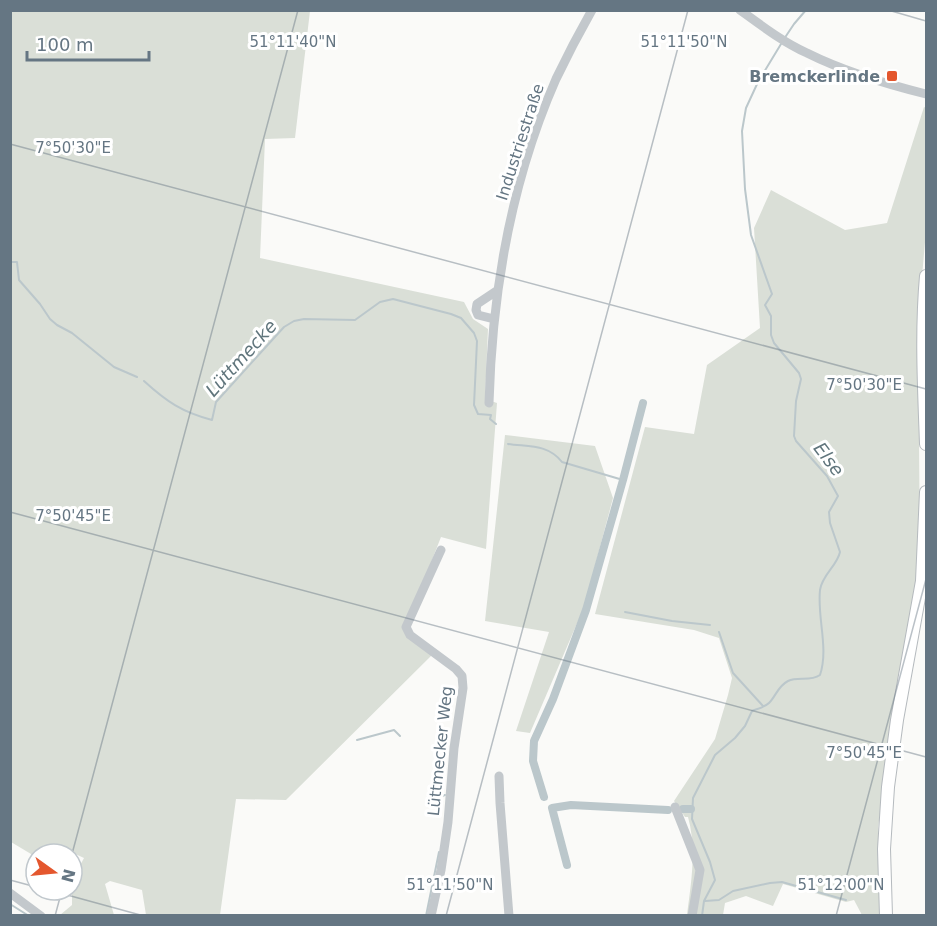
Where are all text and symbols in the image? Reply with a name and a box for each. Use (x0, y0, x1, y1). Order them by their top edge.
scale bar (27, 24, 148, 62)
text: 51°11'40"N (249, 33, 337, 51)
text: 51°11'50"N (640, 33, 728, 51)
text: 100 m (36, 34, 94, 55)
place label: Bremckerlinde (749, 67, 880, 86)
marker: Bremckerlinde (885, 69, 899, 83)
street label: Industriestraße (492, 81, 548, 203)
text: 7°50'30"E (35, 139, 111, 157)
water label: Lüttmecke (201, 315, 281, 401)
text: 7°50'30"E (826, 376, 902, 394)
water label: Else (810, 438, 848, 480)
text: 7°50'45"E (35, 507, 111, 525)
street label: Lüttmecker Weg (424, 685, 456, 817)
text: 7°50'45"E (826, 744, 902, 762)
north arrow (24, 842, 84, 902)
text: N (57, 867, 79, 885)
text: 51°11'50"N (406, 876, 494, 894)
text: 51°12'00"N (797, 876, 885, 894)

